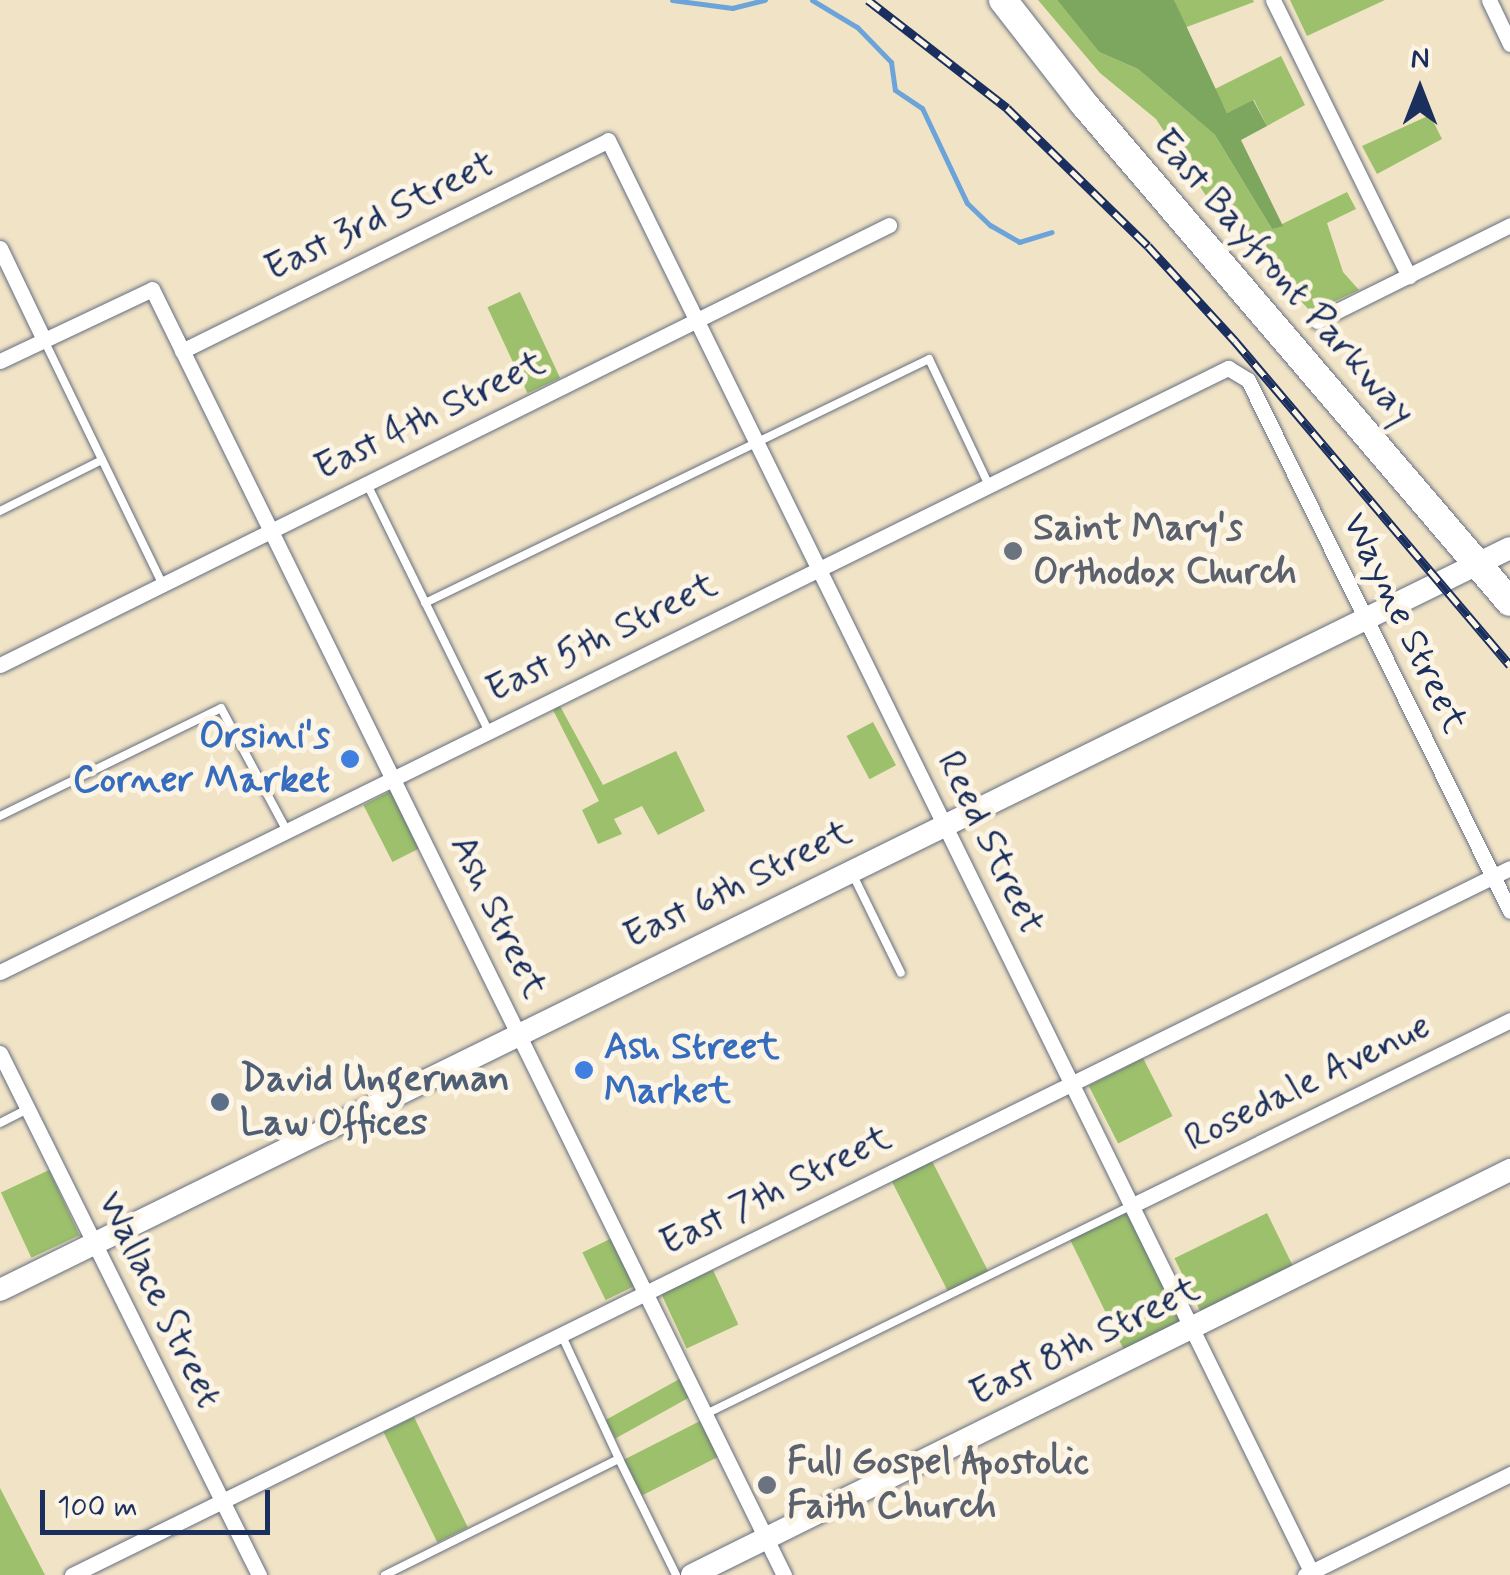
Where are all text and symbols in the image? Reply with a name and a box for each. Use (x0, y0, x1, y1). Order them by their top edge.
north arrow (1370, 40, 1470, 140)
text: N (1411, 41, 1429, 78)
street label: East Bayfront Parkway (1145, 124, 1421, 432)
street label: East 3rd Street (259, 142, 501, 292)
street label: East 4th Street (307, 341, 553, 491)
street label: Wayne Street (1331, 505, 1477, 741)
place label: Saint Mary's Orthodox Church (1033, 506, 1306, 596)
marker: Saint Mary's Orthodox Church (1002, 540, 1024, 562)
street label: East 5th Street (479, 562, 725, 714)
place label: Orsini's Corner Market (72, 714, 330, 804)
street label: Reed Street (927, 745, 1053, 941)
marker: Orsini's Corner Market (339, 748, 361, 770)
street label: East 6th Street (617, 810, 859, 960)
street label: Ash Street (439, 828, 557, 1006)
street label: Rosedale Avenue (1176, 1003, 1440, 1163)
place label: Ash Street Market (604, 1025, 780, 1114)
place label: David Ungerman Law Offices (240, 1057, 514, 1146)
marker: Ash Street Market (573, 1059, 595, 1081)
marker: David Ungerman Law Offices (209, 1091, 231, 1113)
street label: East 7th Street (653, 1115, 899, 1267)
street label: Wallace Street (85, 1181, 233, 1419)
street label: East 8th Street (963, 1267, 1207, 1417)
place label: Full Gospel Apostolic Faith Church (787, 1440, 1089, 1530)
scale bar (45, 1470, 275, 1532)
marker: Full Gospel Apostolic Faith Church (756, 1474, 778, 1496)
text: 100 m (57, 1488, 138, 1527)

